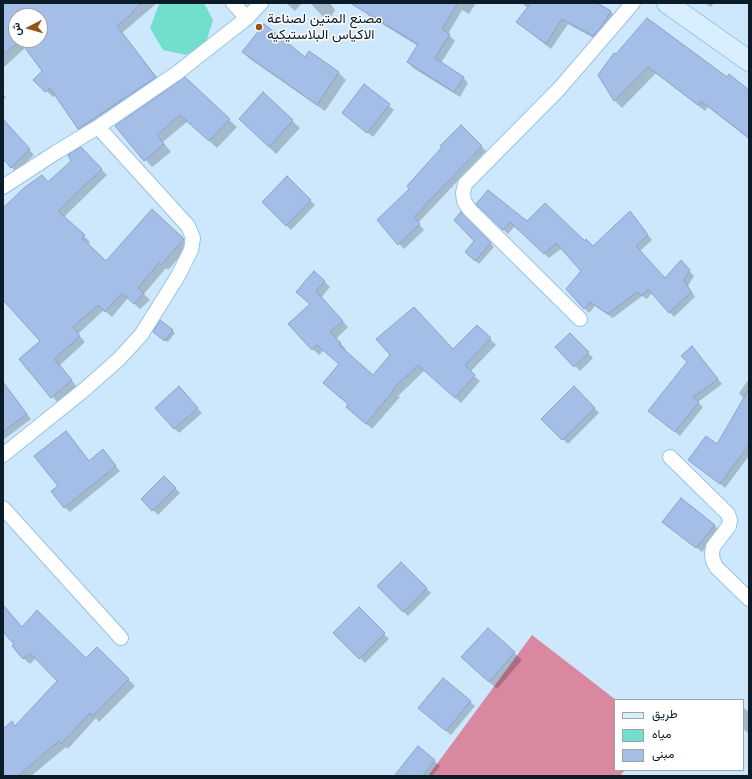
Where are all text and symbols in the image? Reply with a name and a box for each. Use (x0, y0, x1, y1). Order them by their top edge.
north arrow (8, 8, 48, 48)
place label: مصنع المتين لصناعة الاكياس البلاستيكيه (267, 11, 382, 44)
text: ش (9, 22, 24, 36)
marker: مصنع المتين لصناعة الاكياس البلاستيكيه (254, 22, 264, 32)
legend (614, 699, 744, 771)
text: طريق (652, 707, 677, 721)
text: مياه (652, 727, 671, 741)
text: مبنى (652, 747, 674, 761)

